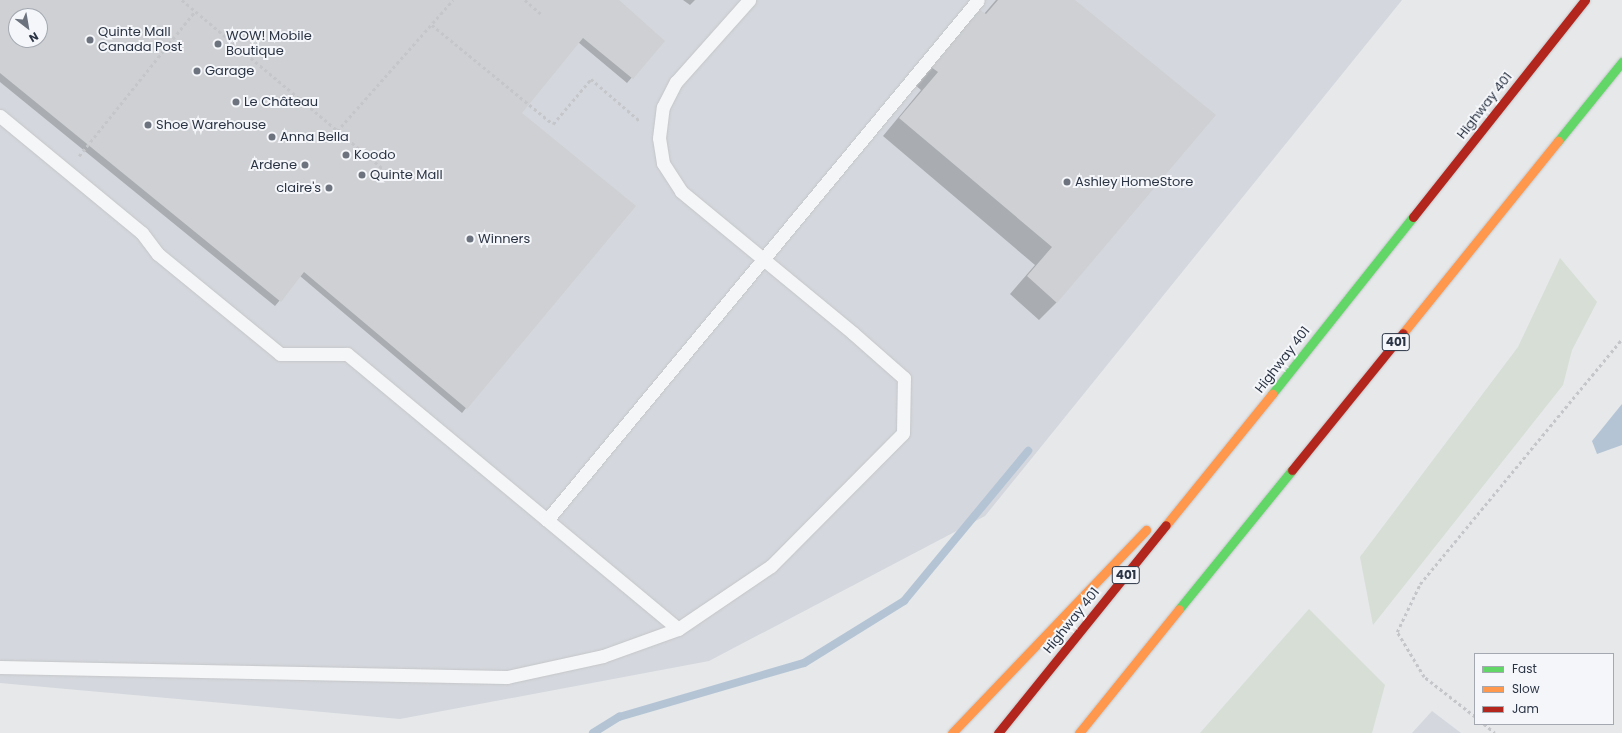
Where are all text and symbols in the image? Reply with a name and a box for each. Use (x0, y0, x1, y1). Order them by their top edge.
north arrow (8, 8, 48, 48)
place label: Quinte Mall Canada Post (98, 25, 182, 56)
text: N (26, 28, 41, 46)
place label: WOW! Mobile Boutique (226, 29, 312, 60)
marker: Quinte Mall Canada Post (85, 35, 95, 45)
marker: WOW! Mobile Boutique (213, 39, 223, 49)
place label: Garage (205, 63, 254, 79)
marker: Garage (192, 66, 202, 76)
street label: Highway 401 (1454, 70, 1516, 142)
place label: Le Château (244, 94, 318, 110)
marker: Le Château (231, 97, 241, 107)
place label: Shoe Warehouse (156, 117, 266, 133)
marker: Shoe Warehouse (143, 120, 153, 130)
place label: Anna Bella (280, 129, 349, 145)
marker: Anna Bella (267, 132, 277, 142)
place label: Koodo (354, 147, 396, 163)
marker: Koodo (341, 150, 351, 160)
place label: Ardene (250, 157, 297, 173)
marker: Ardene (300, 160, 310, 170)
place label: Quinte Mall (370, 167, 443, 183)
marker: Quinte Mall (357, 170, 367, 180)
place label: Ashley HomeStore (1075, 174, 1193, 190)
marker: Ashley HomeStore (1062, 177, 1072, 187)
place label: claire's (276, 180, 321, 196)
marker: claire's (324, 183, 334, 193)
place label: Winners (478, 231, 530, 247)
marker: Winners (465, 234, 475, 244)
street label: Highway 401 (1252, 324, 1314, 396)
road number: 401 (1381, 332, 1411, 352)
road number: 401 (1111, 565, 1141, 585)
street label: Highway 401 (1041, 585, 1103, 657)
legend (1474, 653, 1614, 725)
text: Fast (1512, 660, 1537, 677)
text: Slow (1512, 680, 1540, 697)
text: Jam (1512, 700, 1539, 717)

